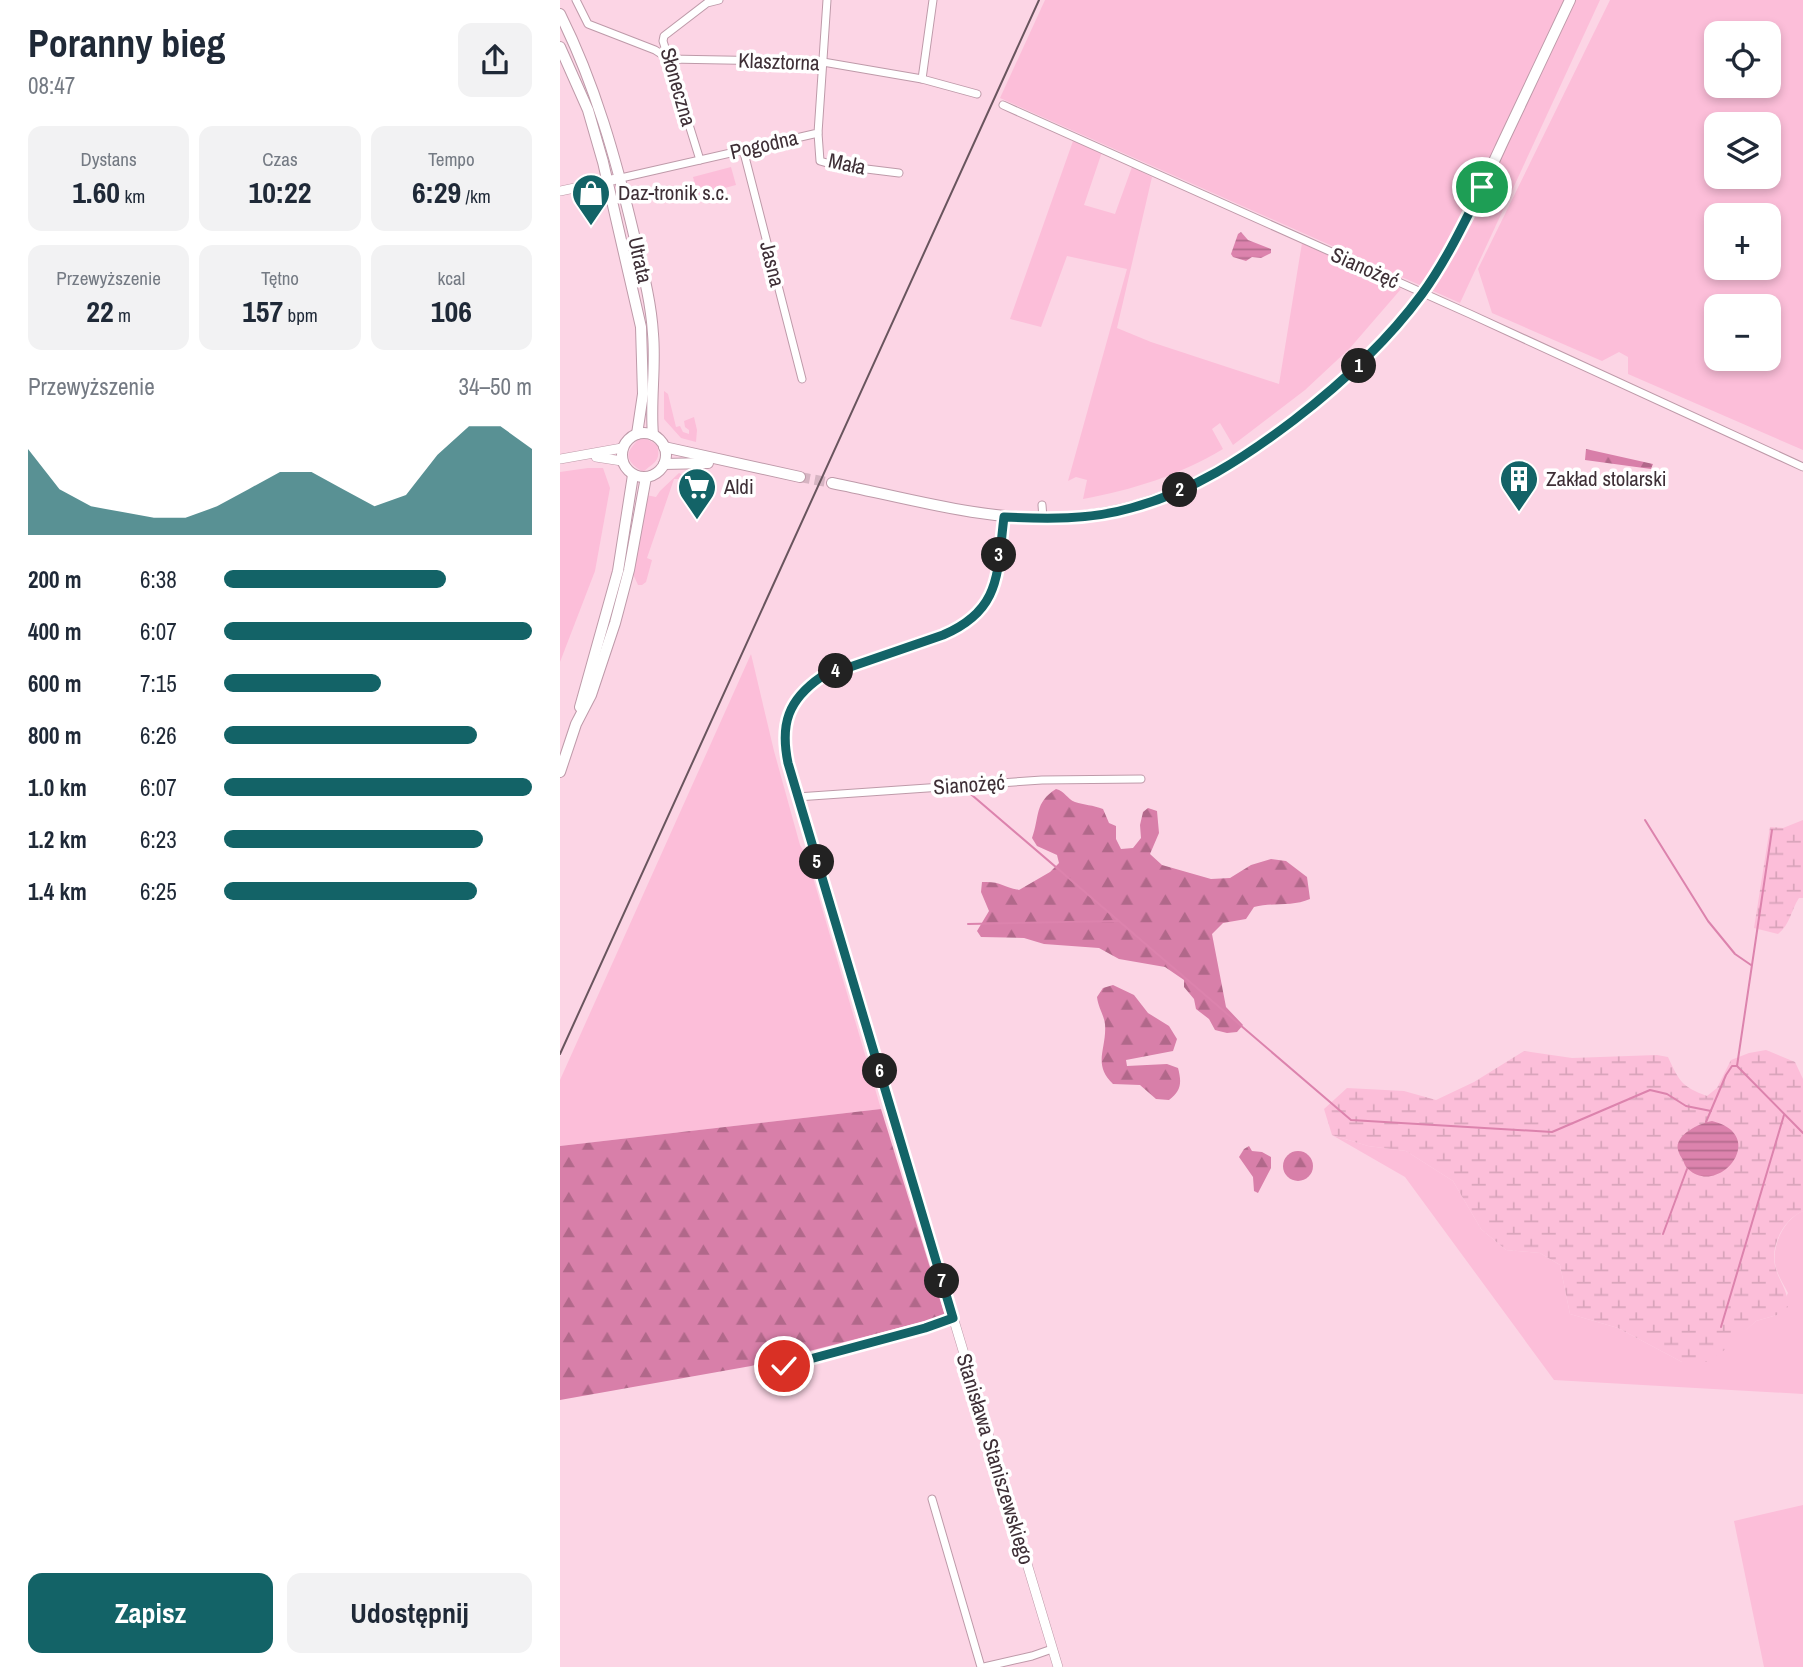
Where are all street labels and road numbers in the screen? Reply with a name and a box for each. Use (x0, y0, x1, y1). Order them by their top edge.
street label: Słoneczna (653, 44, 704, 130)
street label: Klasztorna (738, 46, 821, 77)
street label: Pogodna (727, 123, 801, 166)
street label: Mała (826, 145, 869, 182)
street label: Utrata (621, 234, 660, 286)
street label: Jasna (753, 238, 792, 290)
street label: Sianożęć (1327, 240, 1404, 295)
street label: Sianożęć (932, 768, 1006, 801)
street label: Stanisława Staniszewskiego (950, 1350, 1041, 1568)

